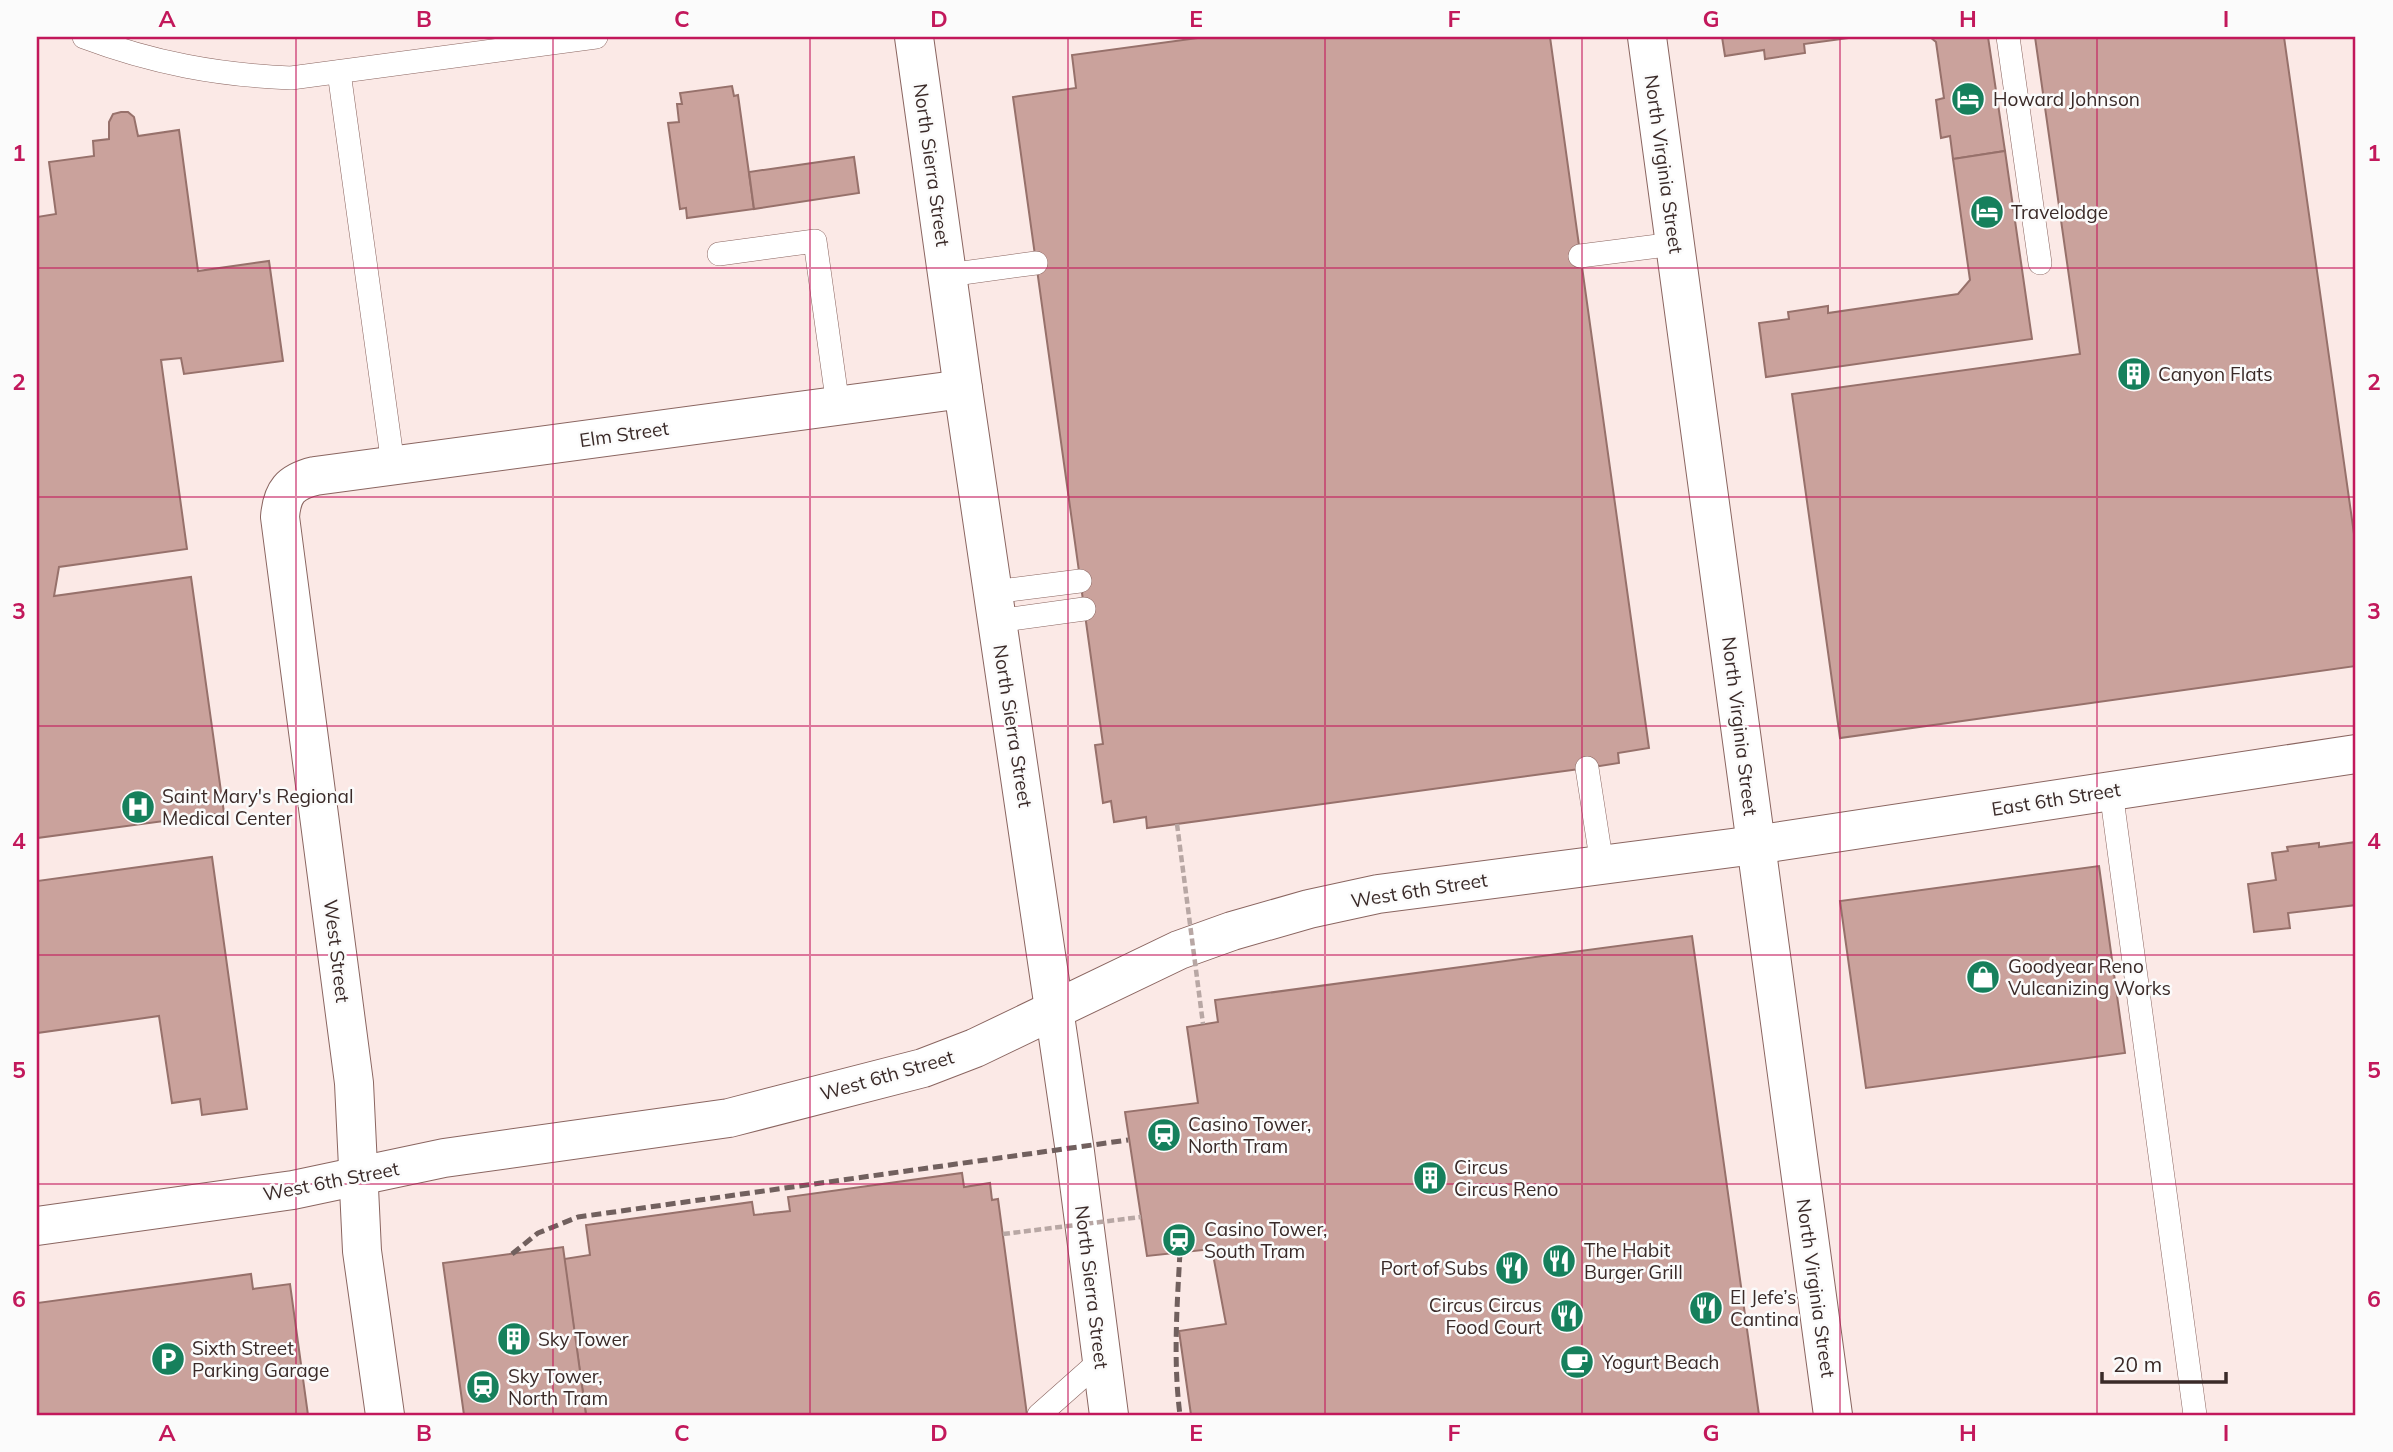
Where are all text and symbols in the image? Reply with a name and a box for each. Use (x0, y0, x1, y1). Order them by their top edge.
text: A (158, 4, 176, 33)
text: B (416, 4, 432, 33)
text: C (674, 4, 690, 33)
text: D (930, 4, 948, 33)
text: E (1189, 4, 1203, 33)
text: F (1447, 4, 1461, 33)
text: G (1702, 4, 1720, 33)
text: H (1959, 4, 1977, 33)
text: I (2223, 4, 2229, 33)
street label: North Virginia Street (1640, 73, 1688, 255)
hotel icon: Howard Johnson (1949, 80, 1987, 118)
street label: North Sierra Street (909, 82, 955, 248)
place label: Howard Johnson (1993, 87, 2140, 111)
text: 1 (12, 138, 26, 167)
text: 1 (2367, 138, 2381, 167)
hotel icon: Travelodge (1968, 193, 2006, 231)
place label: Travelodge (2011, 200, 2108, 224)
building icon: Canyon Flats (2115, 355, 2153, 393)
place label: Canyon Flats (2158, 362, 2273, 386)
text: 2 (12, 367, 26, 396)
text: 2 (2367, 367, 2381, 396)
street label: Elm Street (578, 416, 671, 452)
text: 3 (12, 596, 26, 625)
text: 3 (2367, 596, 2381, 625)
street label: North Virginia Street (1717, 635, 1763, 817)
street label: North Sierra Street (988, 643, 1038, 809)
street label: East 6th Street (1990, 777, 2122, 821)
place label: Saint Mary's Regional Medical Center (162, 784, 354, 830)
hospital icon: Saint Mary's Regional Medical Center (119, 788, 157, 826)
text: 4 (12, 826, 26, 855)
text: 4 (2367, 826, 2381, 855)
street label: West 6th Street (1349, 867, 1489, 913)
street label: West Street (319, 898, 355, 1004)
place label: Goodyear Reno Vulcanizing Works (2008, 954, 2171, 1000)
shop icon: Goodyear Reno Vulcanizing Works (1964, 958, 2002, 996)
street label: West 6th Street (817, 1044, 957, 1106)
text: 5 (12, 1055, 26, 1084)
text: 5 (2367, 1055, 2381, 1084)
place label: Casino Tower, North Tram (1188, 1112, 1311, 1158)
station icon: Casino Tower, North Tram (1145, 1116, 1183, 1154)
place label: Circus Circus Reno (1454, 1155, 1558, 1201)
street label: West 6th Street (261, 1156, 401, 1206)
building icon: Circus Circus Reno (1411, 1159, 1449, 1197)
street label: North Virginia Street (1792, 1197, 1840, 1379)
street label: North Sierra Street (1070, 1204, 1114, 1370)
place label: Casino Tower, South Tram (1204, 1217, 1327, 1263)
station icon: Casino Tower, South Tram (1160, 1221, 1198, 1259)
place label: The Habit Burger Grill (1584, 1238, 1683, 1284)
restaurant icon: The Habit Burger Grill (1540, 1242, 1578, 1280)
restaurant icon: Port of Subs (1493, 1249, 1531, 1287)
place label: Port of Subs (1380, 1256, 1488, 1280)
text: 6 (12, 1284, 26, 1313)
text: 6 (2367, 1284, 2381, 1313)
place label: El Jefe’s Cantina (1730, 1285, 1799, 1331)
restaurant icon: El Jefe’s Cantina (1687, 1289, 1725, 1327)
place label: Circus Circus Food Court (1429, 1293, 1542, 1339)
restaurant icon: Circus Circus Food Court (1548, 1297, 1586, 1335)
building icon: Sky Tower (495, 1320, 533, 1358)
place label: Sky Tower (538, 1327, 629, 1351)
place label: Sixth Street Parking Garage (192, 1336, 329, 1382)
parking icon: Sixth Street Parking Garage (149, 1340, 187, 1378)
scale bar (2102, 1340, 2227, 1384)
cafe icon: Yogurt Beach (1558, 1343, 1596, 1381)
place label: Yogurt Beach (1601, 1350, 1720, 1374)
text: 20 m (2113, 1351, 2162, 1377)
place label: Sky Tower, North Tram (508, 1364, 608, 1410)
station icon: Sky Tower, North Tram (464, 1368, 502, 1406)
text: A (158, 1418, 176, 1447)
text: B (416, 1418, 432, 1447)
text: C (674, 1418, 690, 1447)
text: D (930, 1418, 948, 1447)
text: E (1189, 1418, 1203, 1447)
text: F (1447, 1418, 1461, 1447)
text: G (1702, 1418, 1720, 1447)
text: H (1959, 1418, 1977, 1447)
text: I (2223, 1418, 2229, 1447)

